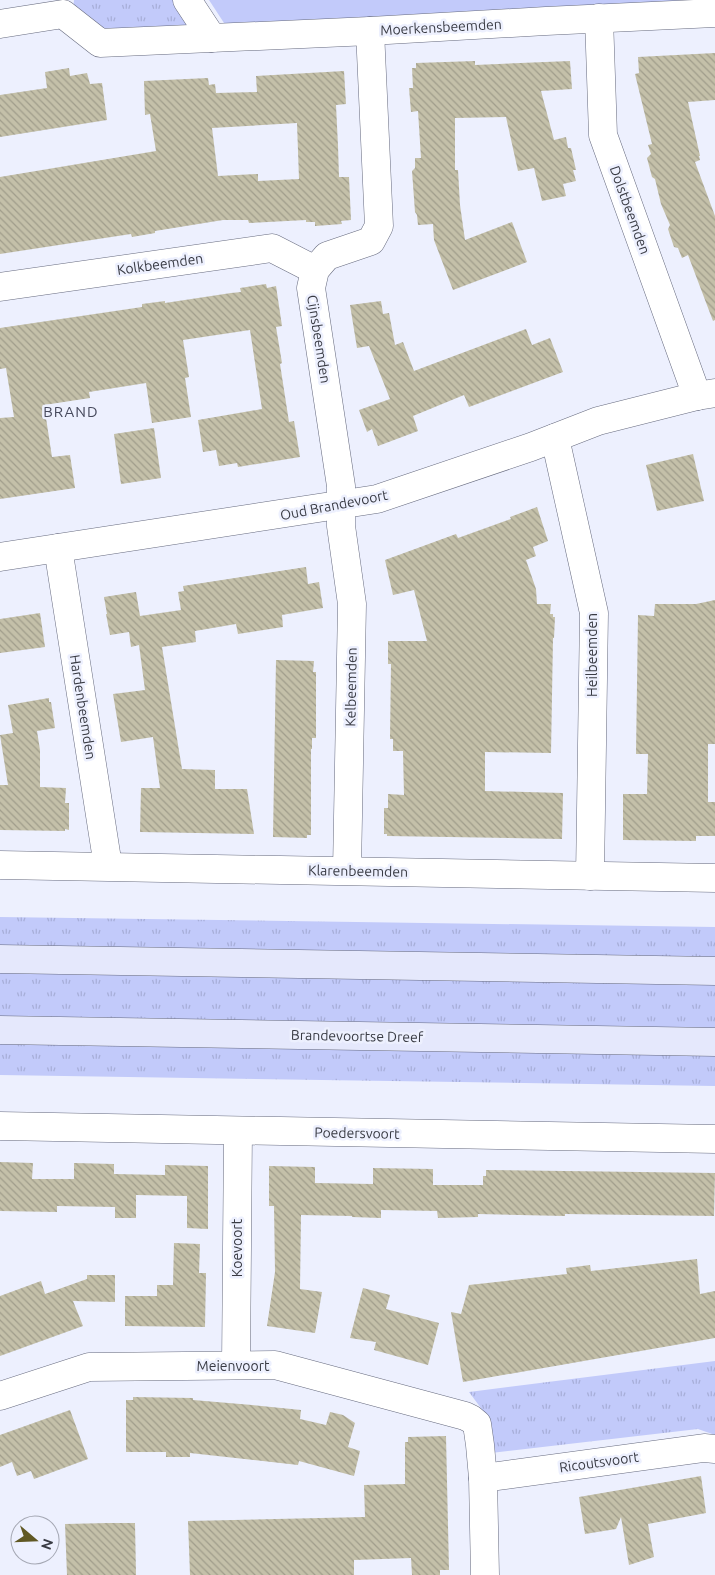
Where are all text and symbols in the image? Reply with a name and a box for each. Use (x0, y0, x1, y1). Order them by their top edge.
street label: Moerkensbeemden (380, 16, 502, 38)
street label: Dolstbeemden (607, 164, 653, 256)
street label: Kolkbeemden (116, 250, 204, 278)
street label: Cijnsbeemden (304, 294, 334, 384)
district label: BRAND (43, 403, 99, 420)
street label: Oud Brandevoort (279, 487, 390, 523)
street label: Heilbeemden (584, 613, 600, 697)
street label: Kelbeemden (342, 647, 360, 727)
street label: Hardenbeemden (67, 653, 99, 761)
street label: Klarenbeemden (308, 862, 408, 880)
street label: Brandevoortse Dreef (291, 1027, 424, 1045)
street label: Poedersvoort (314, 1124, 400, 1142)
street label: Koevoort (229, 1218, 245, 1277)
street label: Meienvoort (197, 1358, 270, 1374)
street label: Ricoutsvoort (558, 1448, 640, 1476)
north arrow (10, 1515, 60, 1565)
text: N (38, 1537, 57, 1552)

